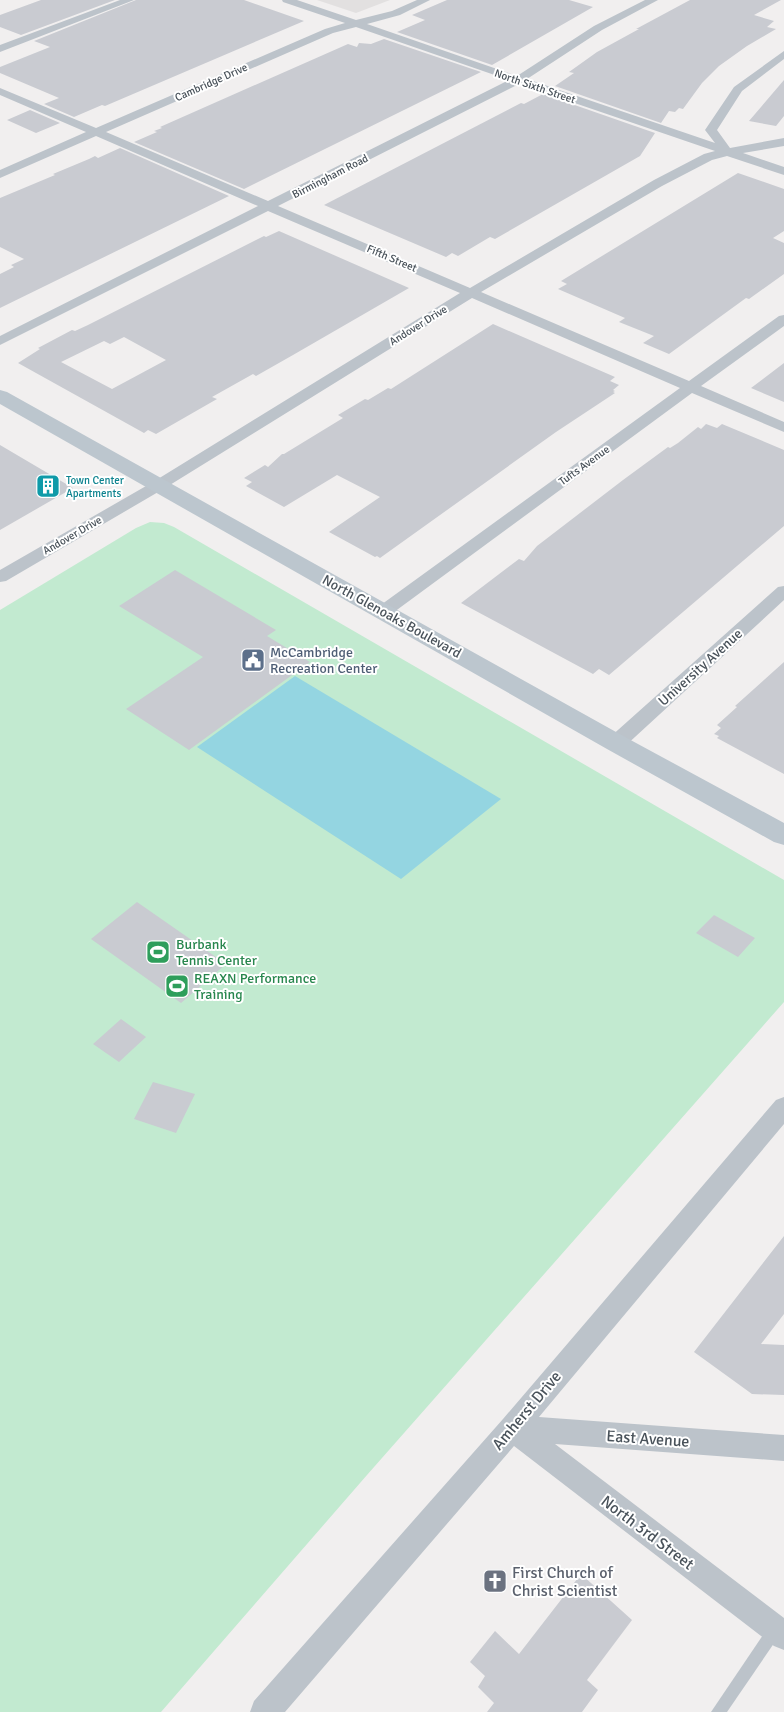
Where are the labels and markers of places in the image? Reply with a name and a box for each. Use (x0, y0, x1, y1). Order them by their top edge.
building icon: Town Center Apartments (35, 473, 61, 499)
place label: Town Center Apartments (66, 474, 124, 500)
place label: McCambridge Recreation Center (270, 644, 378, 677)
public building icon: McCambridge Recreation Center (240, 647, 266, 673)
place label: Burbank Tennis Center (176, 936, 258, 969)
sports icon: Burbank Tennis Center (145, 939, 171, 965)
place label: REAXN Performance Training (194, 970, 316, 1003)
sports icon: REAXN Performance Training (164, 973, 190, 999)
place label: First Church of Christ Scientist (512, 1563, 618, 1601)
church icon: First Church of Christ Scientist (482, 1568, 508, 1594)

